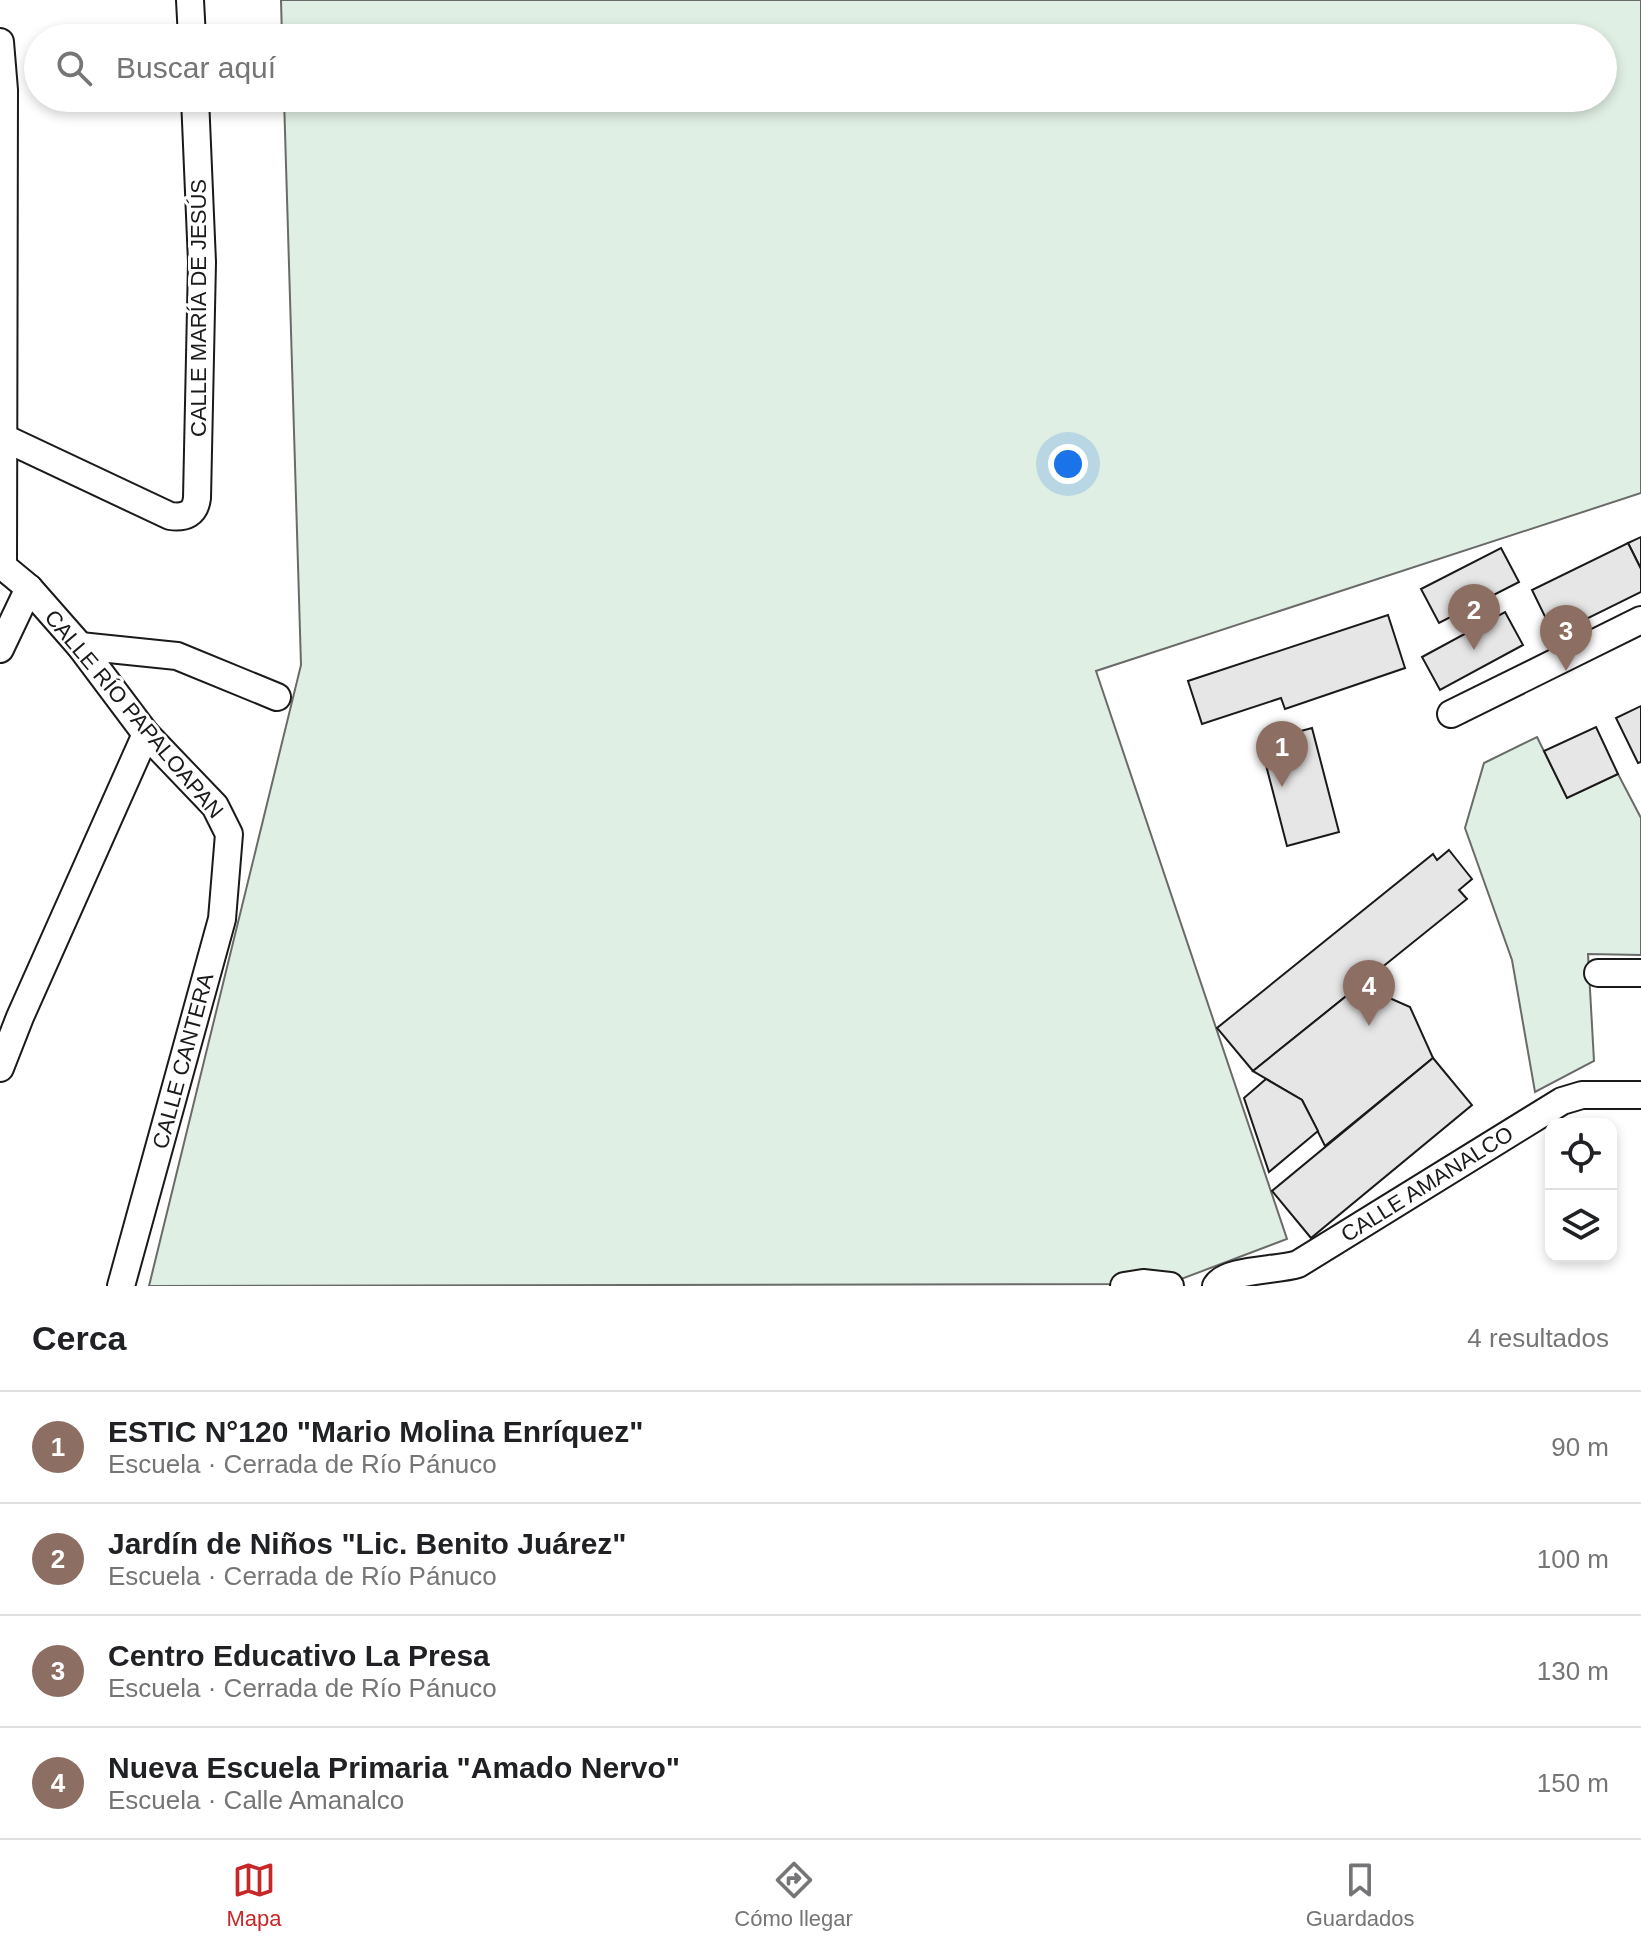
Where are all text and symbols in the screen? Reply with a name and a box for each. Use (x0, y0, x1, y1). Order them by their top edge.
search box (24, 24, 1617, 112)
icon: search (52, 46, 96, 90)
text: Buscar aquí (116, 51, 276, 84)
street label: CALLE MARÍA DE JESÚS (186, 179, 211, 437)
your location (1048, 444, 1088, 484)
pin: 2 (1448, 584, 1500, 650)
street label: CALLE RÍO PAPALOAPAN (40, 605, 228, 823)
pin: 3 (1540, 605, 1592, 671)
pin: 1 (1256, 721, 1308, 787)
pin: 4 (1343, 960, 1395, 1026)
street label: CALLE CANTERA (148, 970, 219, 1152)
map controls (1545, 1118, 1617, 1262)
button: locate (1545, 1118, 1617, 1190)
street label: CALLE AMANALCO (1336, 1121, 1518, 1247)
button: layers (1545, 1190, 1617, 1262)
text: Cerca (32, 1319, 127, 1357)
text: 4 resultados (1467, 1323, 1609, 1353)
text: ESTIC N°120 "Mario Molina Enríquez" (108, 1415, 644, 1448)
text: 1 (51, 1432, 65, 1462)
text: 90 m (1551, 1432, 1609, 1462)
text: Escuela · Cerrada de Río Pánuco (108, 1449, 497, 1479)
text: Jardín de Niños "Lic. Benito Juárez" (108, 1527, 627, 1560)
text: 2 (51, 1544, 65, 1574)
text: 100 m (1537, 1544, 1609, 1574)
text: Escuela · Cerrada de Río Pánuco (108, 1561, 497, 1591)
text: Centro Educativo La Presa (108, 1639, 490, 1672)
text: 3 (51, 1656, 65, 1686)
text: 130 m (1537, 1656, 1609, 1686)
text: Escuela · Cerrada de Río Pánuco (108, 1673, 497, 1703)
text: Nueva Escuela Primaria "Amado Nervo" (108, 1751, 680, 1784)
text: 4 (51, 1768, 65, 1798)
text: 150 m (1537, 1768, 1609, 1798)
text: Escuela · Calle Amanalco (108, 1785, 404, 1815)
tab: Mapa (226, 1858, 281, 1932)
tab: Cómo llegar (734, 1858, 853, 1932)
tab: Guardados (1306, 1858, 1415, 1932)

